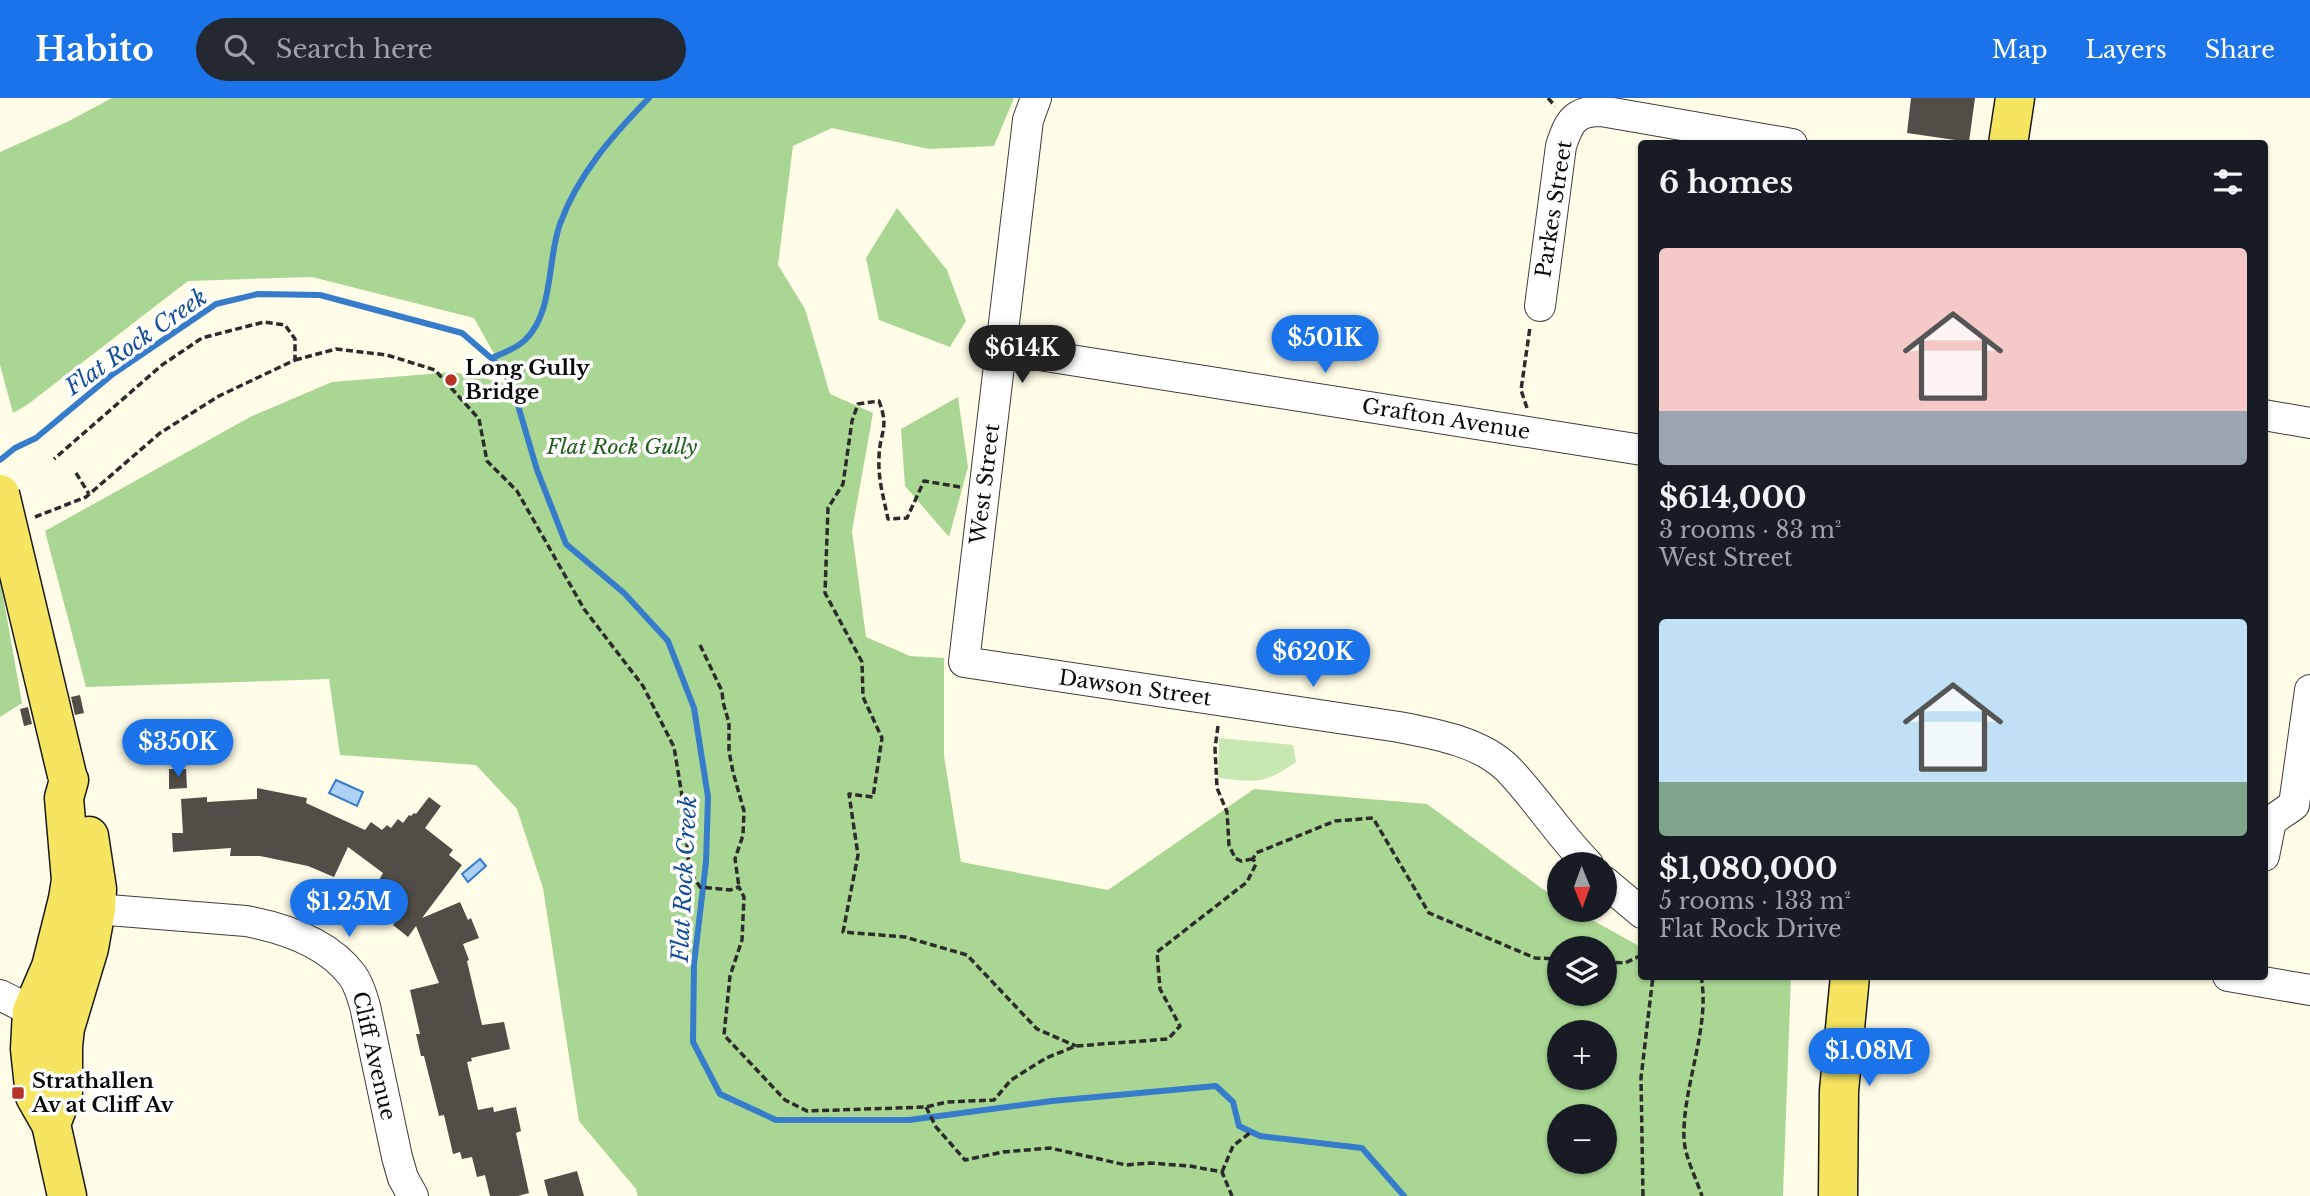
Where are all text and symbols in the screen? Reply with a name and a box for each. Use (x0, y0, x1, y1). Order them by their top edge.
search box (196, 18, 686, 81)
text: Habito (35, 29, 154, 70)
icon: search (220, 30, 258, 68)
text: Search here (276, 33, 433, 65)
text: Map (1992, 35, 2048, 64)
text: Layers (2086, 35, 2167, 64)
text: Share (2205, 35, 2275, 64)
street label: Parkes Street (1530, 138, 1578, 280)
icon: filters (2209, 163, 2247, 201)
text: 6 homes (1659, 164, 1793, 201)
water label: Flat Rock Creek (59, 283, 212, 402)
icon: home (1890, 293, 2016, 419)
pin: $501K (1276, 316, 1374, 375)
text: $501K (1288, 324, 1362, 352)
pin: $614K (973, 326, 1071, 385)
text: $614K (985, 334, 1059, 362)
place label: Long Gully Bridge (465, 355, 590, 405)
marker: Long Gully Bridge (443, 372, 459, 388)
street label: Grafton Avenue (1360, 393, 1532, 445)
street label: West Street (965, 422, 1005, 547)
park label: Flat Rock Gully (546, 434, 698, 460)
text: $614,000 (1659, 479, 1807, 516)
text: 3 rooms · 83 m² (1659, 516, 1841, 544)
text: West Street (1659, 544, 1792, 572)
pin: $620K (1264, 630, 1362, 689)
text: $620K (1272, 638, 1354, 666)
street label: Dawson Street (1057, 664, 1213, 712)
icon: home (1890, 664, 2016, 790)
pin: $350K (129, 720, 227, 779)
text: $350K (138, 728, 218, 756)
water label: Flat Rock Creek (666, 795, 702, 964)
text: $1,080,000 (1659, 850, 1838, 887)
north arrow (1547, 852, 1617, 922)
map controls (1547, 852, 1617, 1174)
pin: $1.25M (292, 880, 406, 939)
text: 5 rooms · 133 m² (1659, 887, 1851, 915)
text: $1.25M (306, 888, 392, 916)
text: Flat Rock Drive (1659, 915, 1841, 943)
button: layers (1547, 936, 1617, 1006)
street label: Cliff Avenue (347, 989, 401, 1123)
button: + (1547, 1020, 1617, 1090)
pin: $1.08M (1812, 1028, 1926, 1088)
text: $1.08M (1825, 1037, 1913, 1065)
place label: Strathallen Av at Cliff Av (31, 1068, 175, 1118)
marker: Strathallen Av at Cliff Av (10, 1085, 26, 1101)
button: − (1547, 1104, 1617, 1174)

